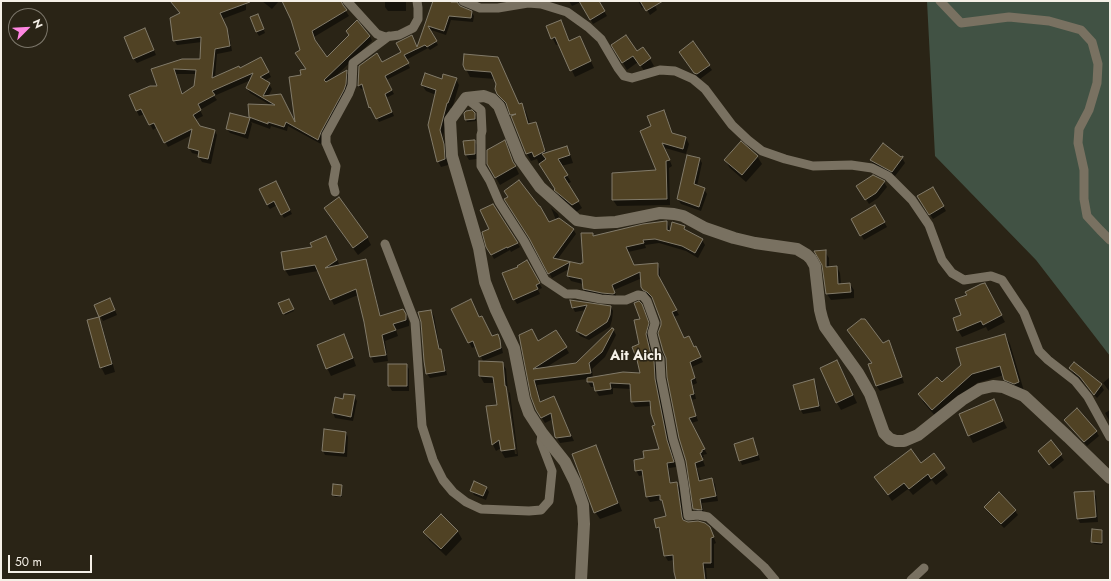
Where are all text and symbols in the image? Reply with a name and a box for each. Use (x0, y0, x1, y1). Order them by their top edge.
north arrow (8, 8, 48, 48)
text: N (29, 16, 47, 31)
district label: Ait Aich (610, 349, 662, 365)
scale bar (10, 547, 94, 573)
text: 50 m (15, 553, 42, 571)

